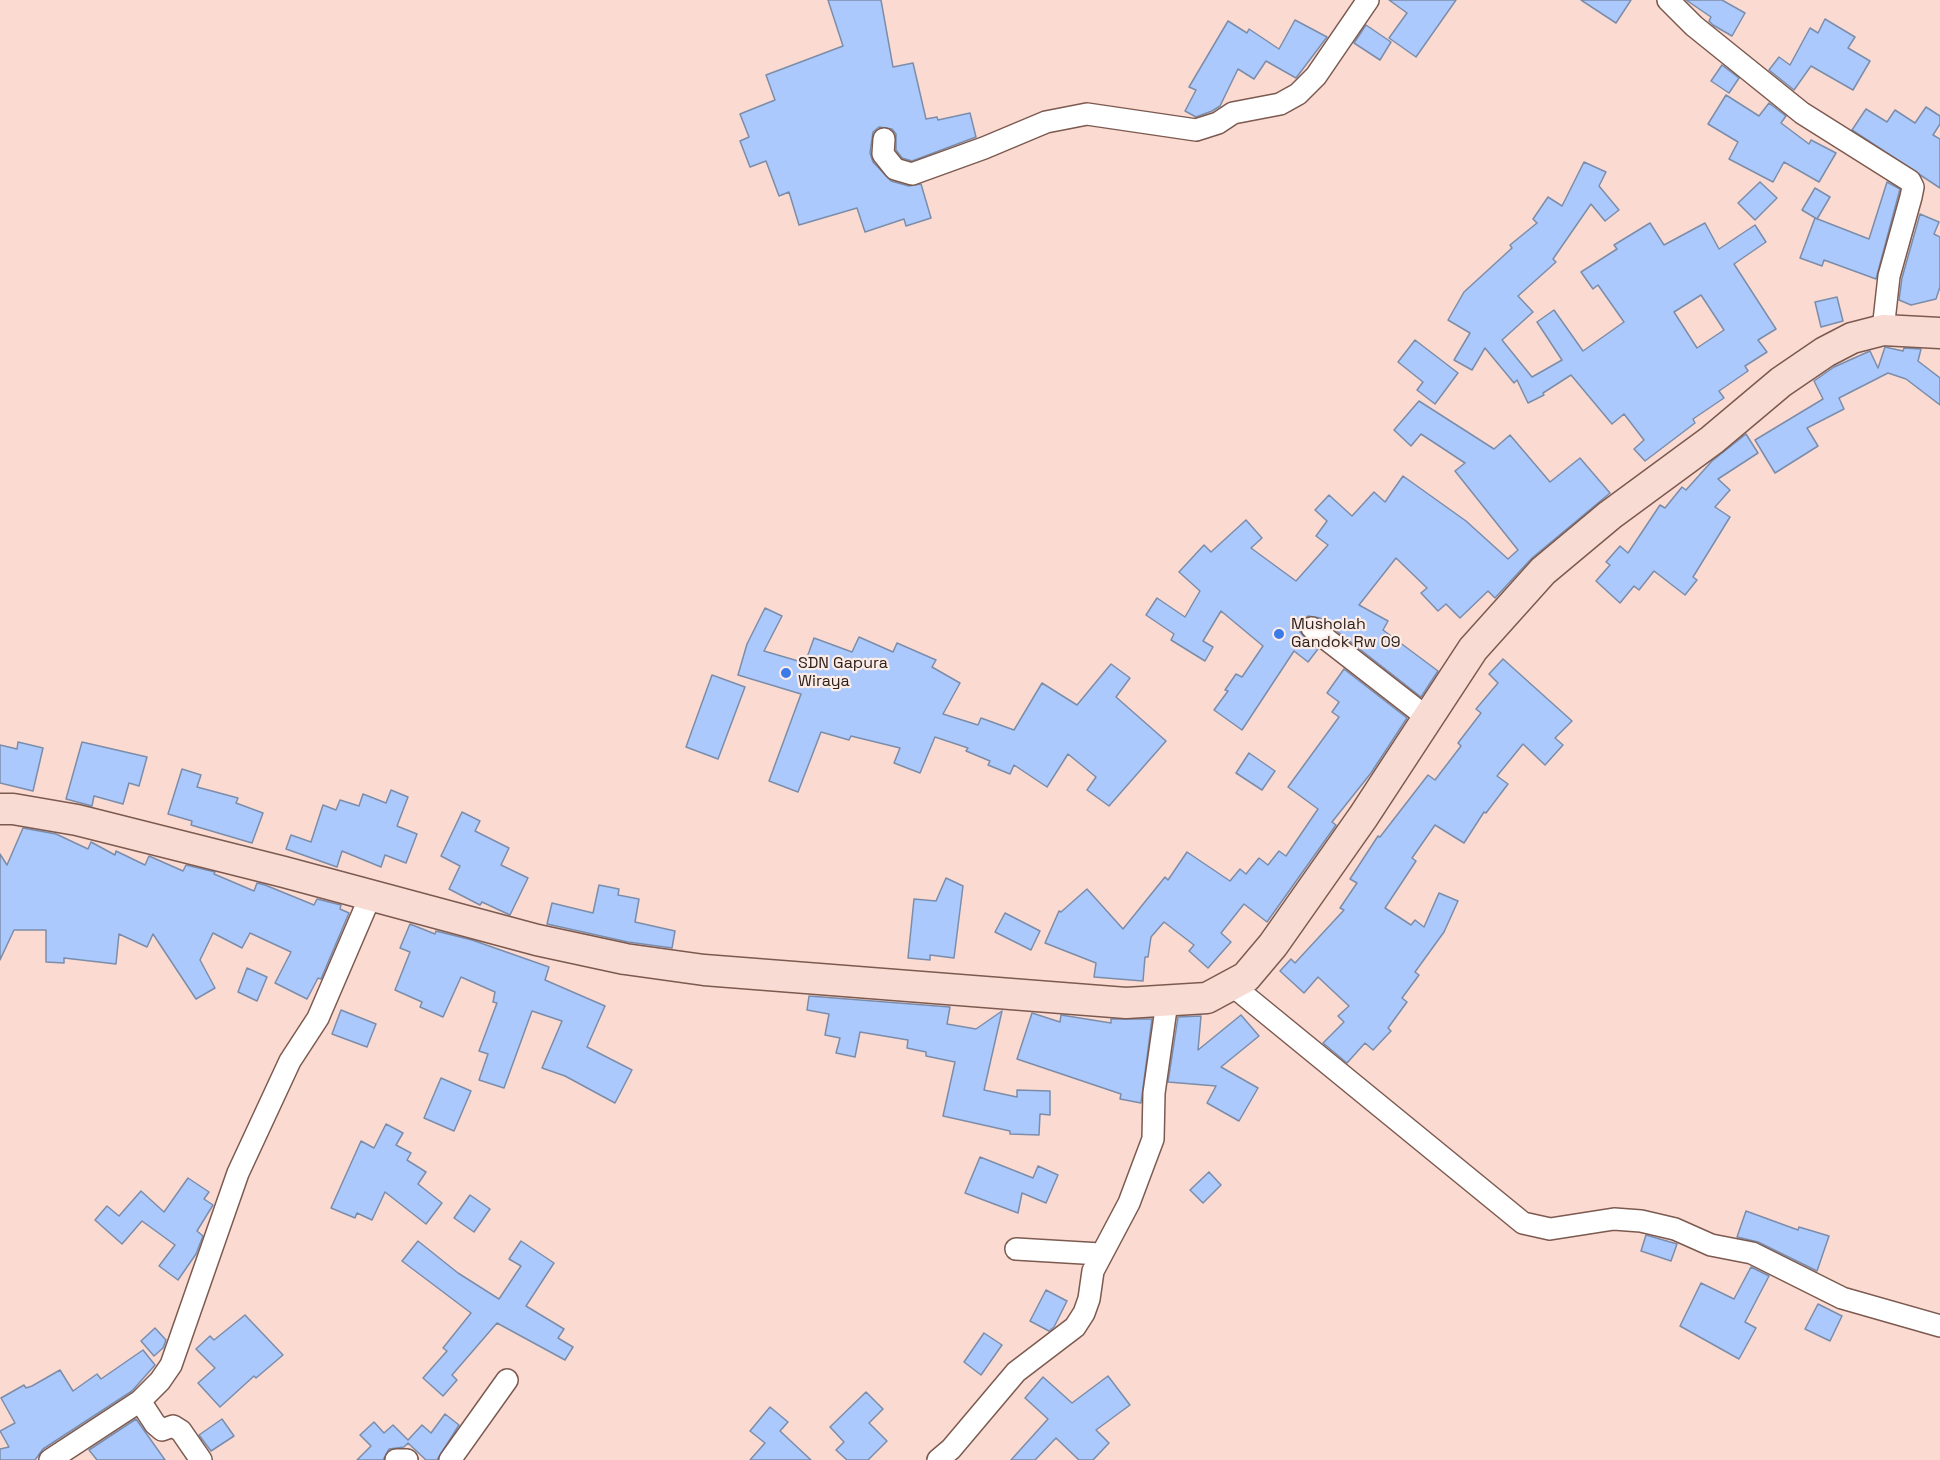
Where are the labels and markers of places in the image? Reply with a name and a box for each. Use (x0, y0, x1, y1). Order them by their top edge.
place label: Musholah Gandok Rw 09 (1291, 615, 1401, 653)
marker: Musholah Gandok Rw 09 (1272, 627, 1286, 641)
place label: SDN Gapura Wiraya (798, 654, 888, 692)
marker: SDN Gapura Wiraya (779, 666, 793, 680)

